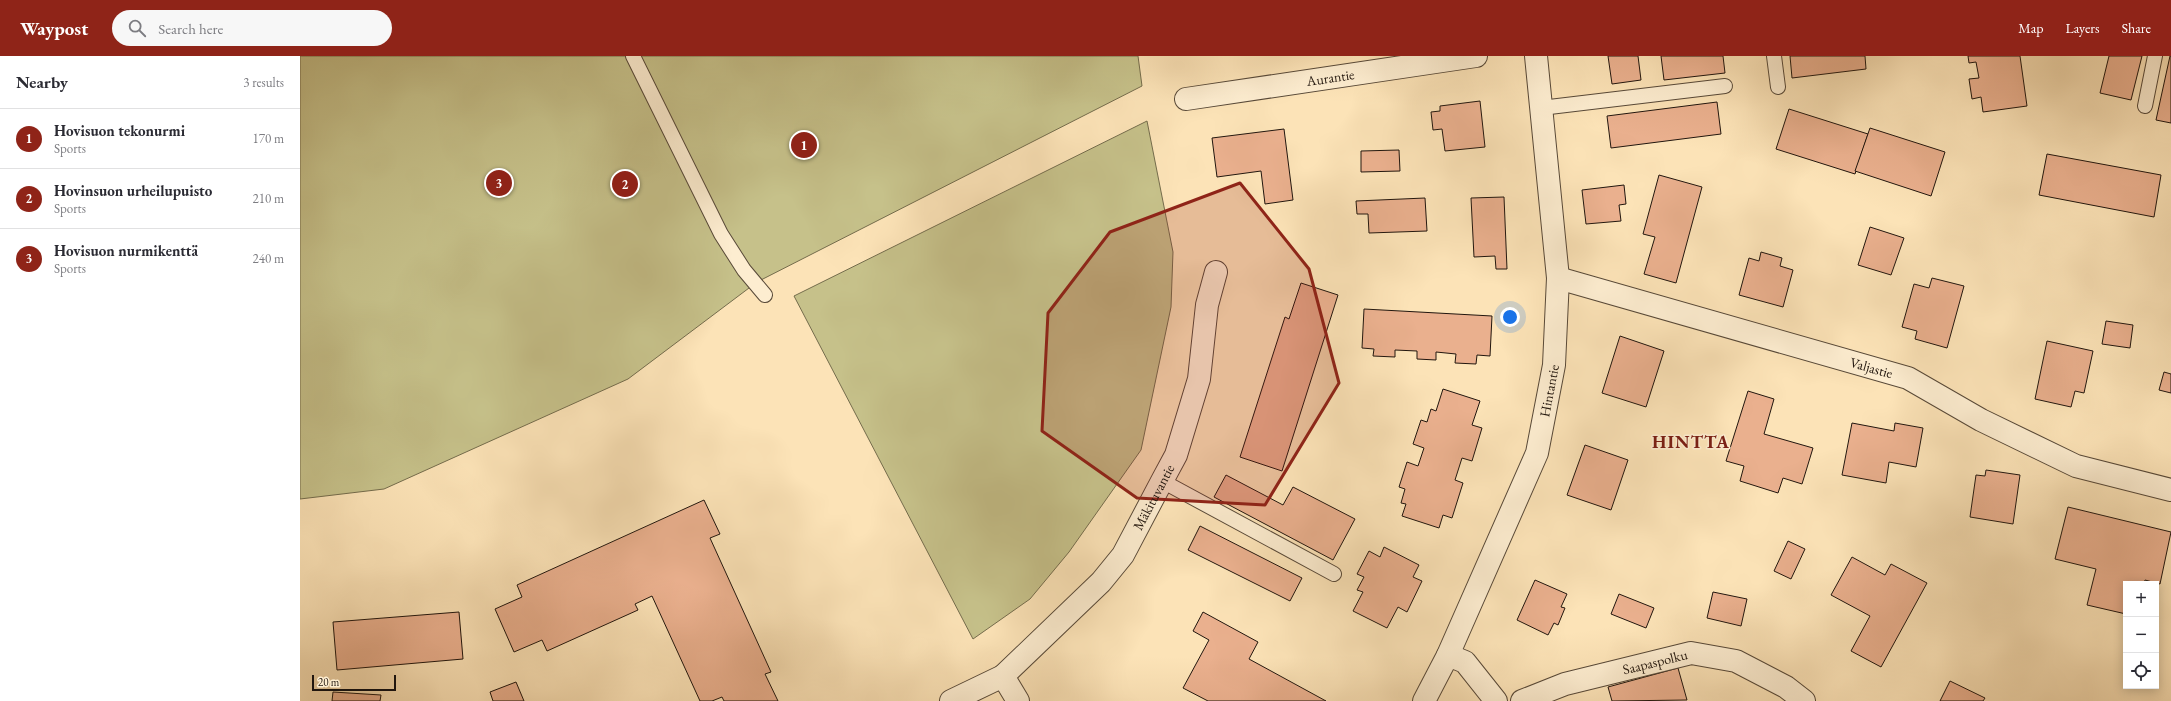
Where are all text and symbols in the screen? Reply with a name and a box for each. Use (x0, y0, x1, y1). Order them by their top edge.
search box (112, 10, 392, 46)
text: Waypost (20, 16, 88, 41)
icon: search (126, 17, 148, 39)
text: Search here (158, 19, 223, 38)
text: Map (2018, 19, 2043, 37)
text: Layers (2065, 19, 2100, 37)
text: Share (2122, 19, 2151, 37)
street label: Aurantie (1304, 65, 1356, 90)
text: Nearby (16, 71, 68, 93)
text: 3 results (243, 74, 284, 91)
text: Hovisuon tekonurmi (54, 121, 185, 140)
text: 1 (26, 130, 32, 147)
text: 170 m (253, 130, 284, 147)
pin: 1 (791, 130, 817, 160)
text: Sports (54, 140, 86, 157)
pin: 3 (486, 168, 512, 198)
pin: 2 (612, 169, 638, 199)
text: Hovinsuon urheilupuisto (54, 181, 212, 200)
text: 2 (26, 190, 32, 207)
text: 210 m (253, 190, 284, 207)
text: Sports (54, 200, 86, 217)
text: Hovisuon nurmikenttä (54, 241, 198, 260)
text: 3 (26, 250, 32, 267)
text: 240 m (253, 250, 284, 267)
text: Sports (54, 260, 86, 277)
your location (1500, 307, 1520, 327)
street label: Valjastie (1848, 353, 1895, 382)
street label: Hintantie (1535, 363, 1563, 418)
district label: HINTTA (1652, 430, 1730, 453)
street label: Mäkituvantie (1129, 461, 1179, 533)
map controls (2123, 581, 2159, 689)
button: + (2123, 581, 2159, 617)
button: − (2123, 617, 2159, 653)
street label: Saapaspolku (1621, 645, 1690, 678)
button: locate (2123, 653, 2159, 689)
scale bar (312, 673, 396, 692)
text: 20 m (318, 675, 339, 689)

